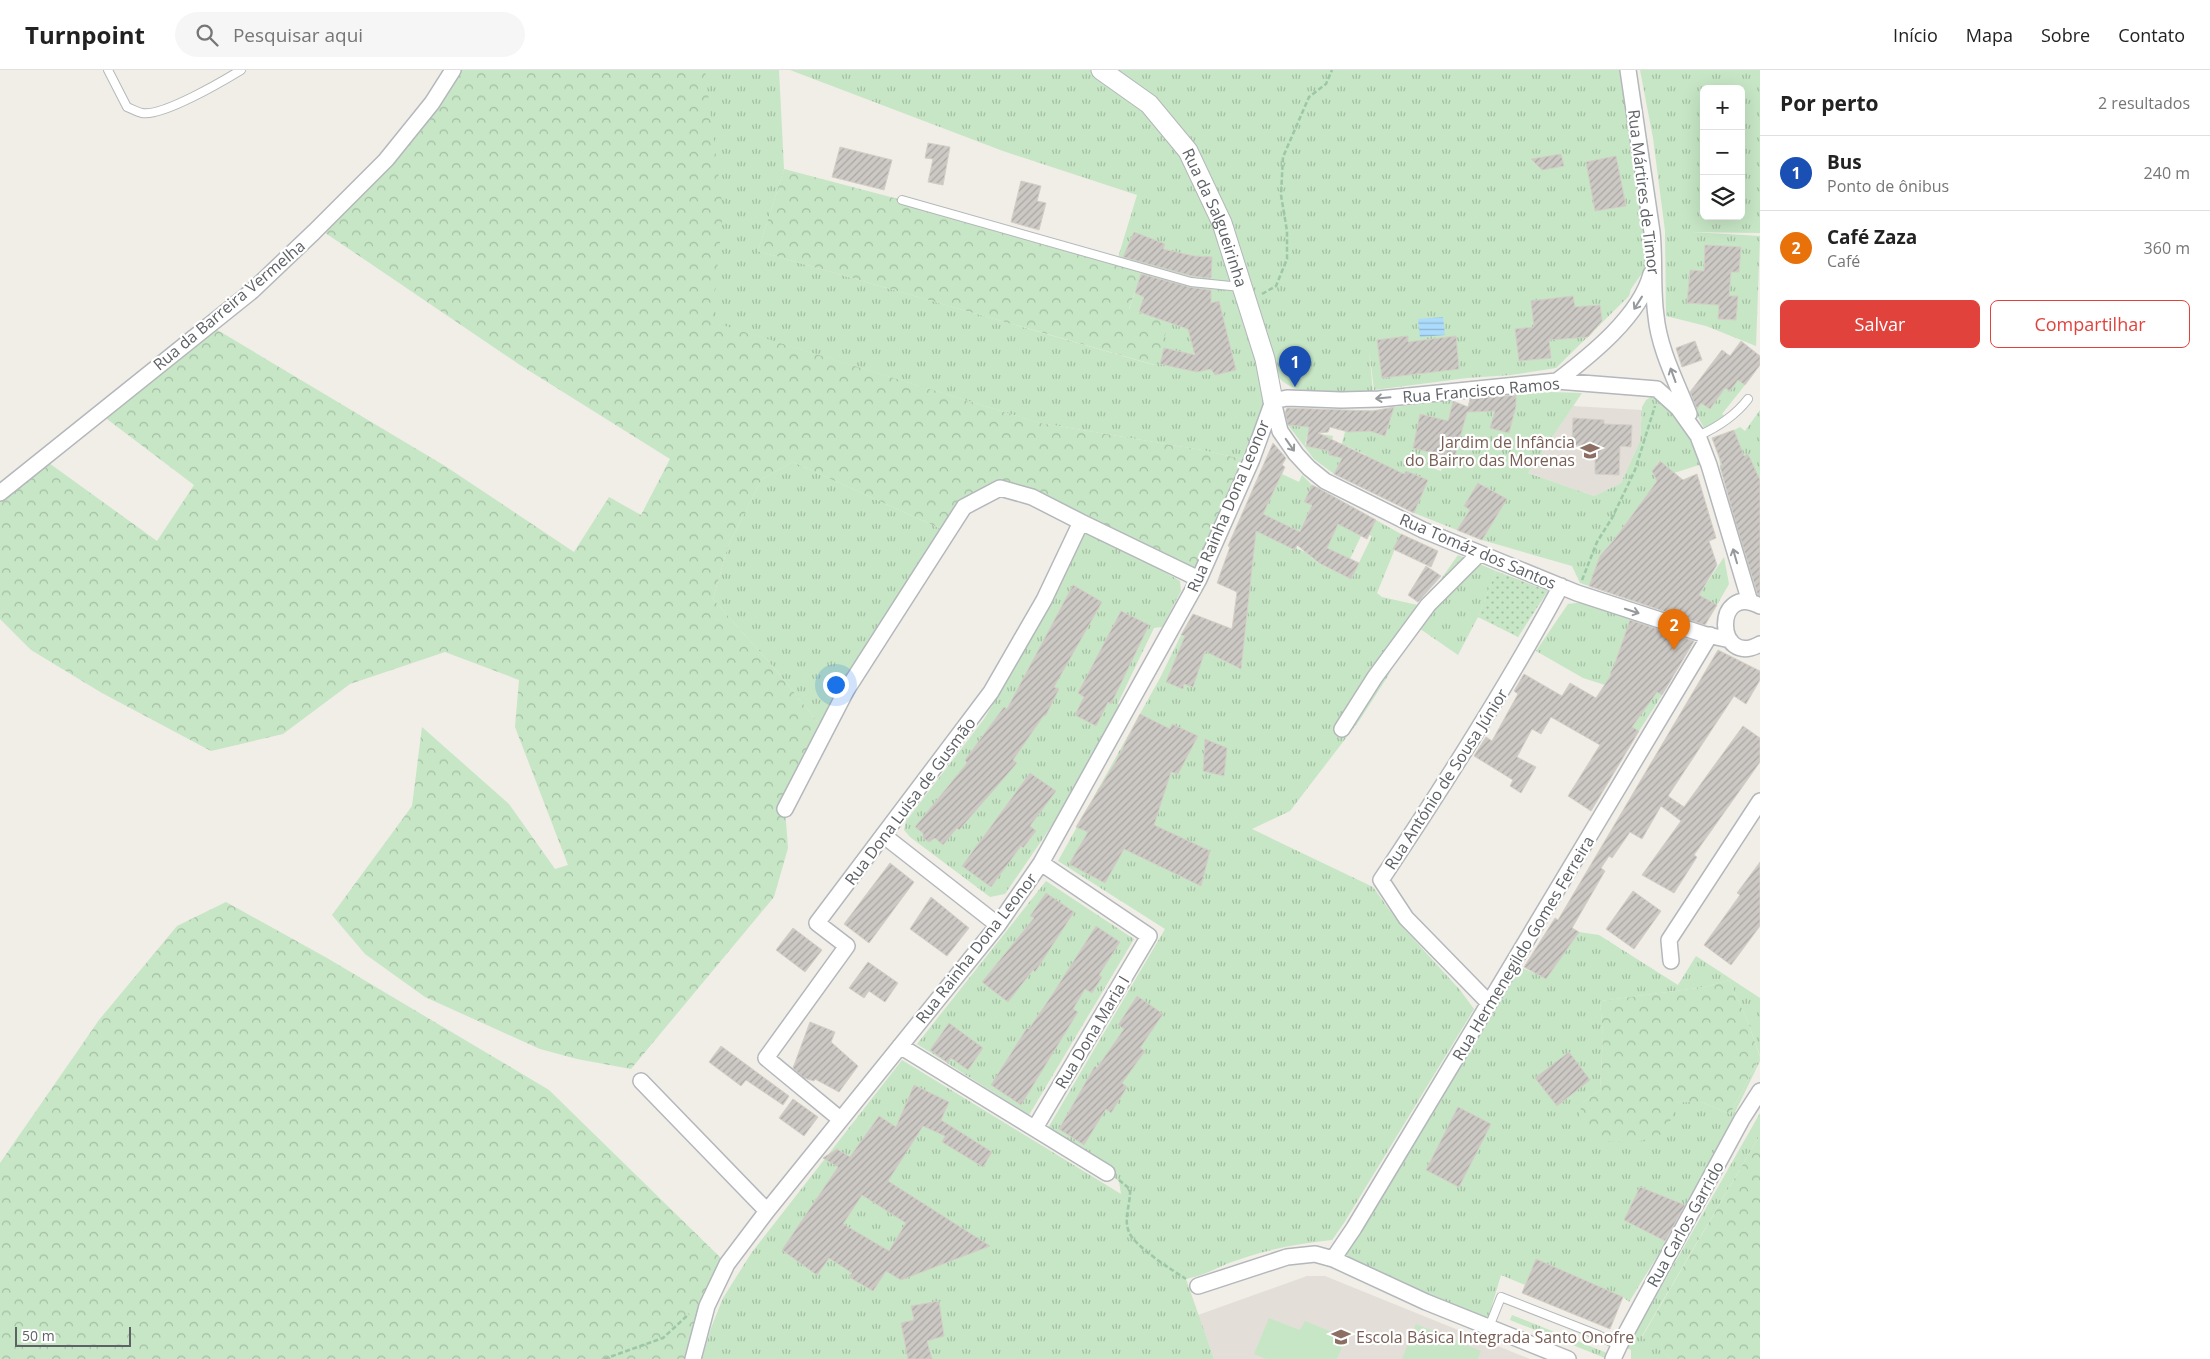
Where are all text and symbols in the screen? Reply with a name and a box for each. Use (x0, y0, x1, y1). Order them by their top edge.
search box (175, 12, 525, 57)
text: Turnpoint (25, 18, 145, 51)
icon: search (193, 21, 221, 49)
text: Pesquisar aqui (233, 22, 363, 48)
text: Início (1893, 23, 1938, 47)
text: Mapa (1966, 23, 2013, 47)
text: Sobre (2041, 23, 2090, 47)
text: Contato (2118, 23, 2185, 47)
map controls (1700, 85, 1745, 220)
button: + (1700, 85, 1745, 130)
text: Por perto (1780, 89, 1879, 117)
text: 2 resultados (2098, 92, 2190, 114)
street label: Rua Mártires de Timor (1623, 108, 1665, 276)
button: − (1700, 130, 1745, 175)
street label: Rua da Salgueirinha (1177, 145, 1253, 290)
text: Bus (1827, 149, 1862, 175)
text: 1 (1791, 162, 1801, 184)
text: 240 m (2144, 162, 2190, 184)
button: layers (1700, 175, 1745, 220)
text: Ponto de ônibus (1827, 175, 1949, 197)
text: Café Zaza (1827, 224, 1917, 250)
street label: Rua da Barreira Vermelha (148, 235, 310, 375)
text: 2 (1791, 237, 1801, 259)
text: 360 m (2144, 237, 2190, 259)
text: Café (1827, 250, 1860, 272)
one-way arrow (1633, 296, 1643, 310)
button: Salvar (1780, 300, 1980, 348)
button: Compartilhar (1990, 300, 2190, 348)
pin: 1 (1279, 346, 1311, 387)
one-way arrow (1668, 367, 1678, 383)
street label: Rua Francisco Ramos (1401, 372, 1561, 408)
one-way arrow (1376, 394, 1392, 403)
street label: Rua Rainha Dona Leonor (1182, 416, 1274, 596)
place label: Jardim de Infância do Bairro das Morenas (1405, 431, 1575, 471)
one-way arrow (1285, 438, 1295, 452)
school or university icon: Jardim de Infância do Bairro das Morenas (1579, 440, 1601, 462)
street label: Rua Tomáz dos Santos (1396, 508, 1560, 594)
one-way arrow (1730, 548, 1739, 564)
one-way arrow (1623, 606, 1639, 616)
pin: 2 (1658, 609, 1690, 650)
your location (823, 672, 849, 698)
street label: Rua António de Sousa Júnior (1379, 684, 1513, 874)
street label: Rua Dona Luisa de Gusmão (840, 713, 980, 889)
street label: Rua Hermenegildo Gomes Ferreira (1447, 832, 1599, 1064)
street label: Rua Rainha Dona Leonor (910, 868, 1042, 1028)
street label: Rua Dona Maria I (1050, 971, 1134, 1093)
street label: Rua Carlos Garrido (1641, 1157, 1729, 1291)
scale bar (15, 1324, 131, 1347)
text: 50 m (22, 1326, 55, 1345)
school or university icon: Escola Básica Integrada Santo Onofre (1330, 1326, 1352, 1348)
place label: Escola Básica Integrada Santo Onofre (1356, 1326, 1634, 1348)

